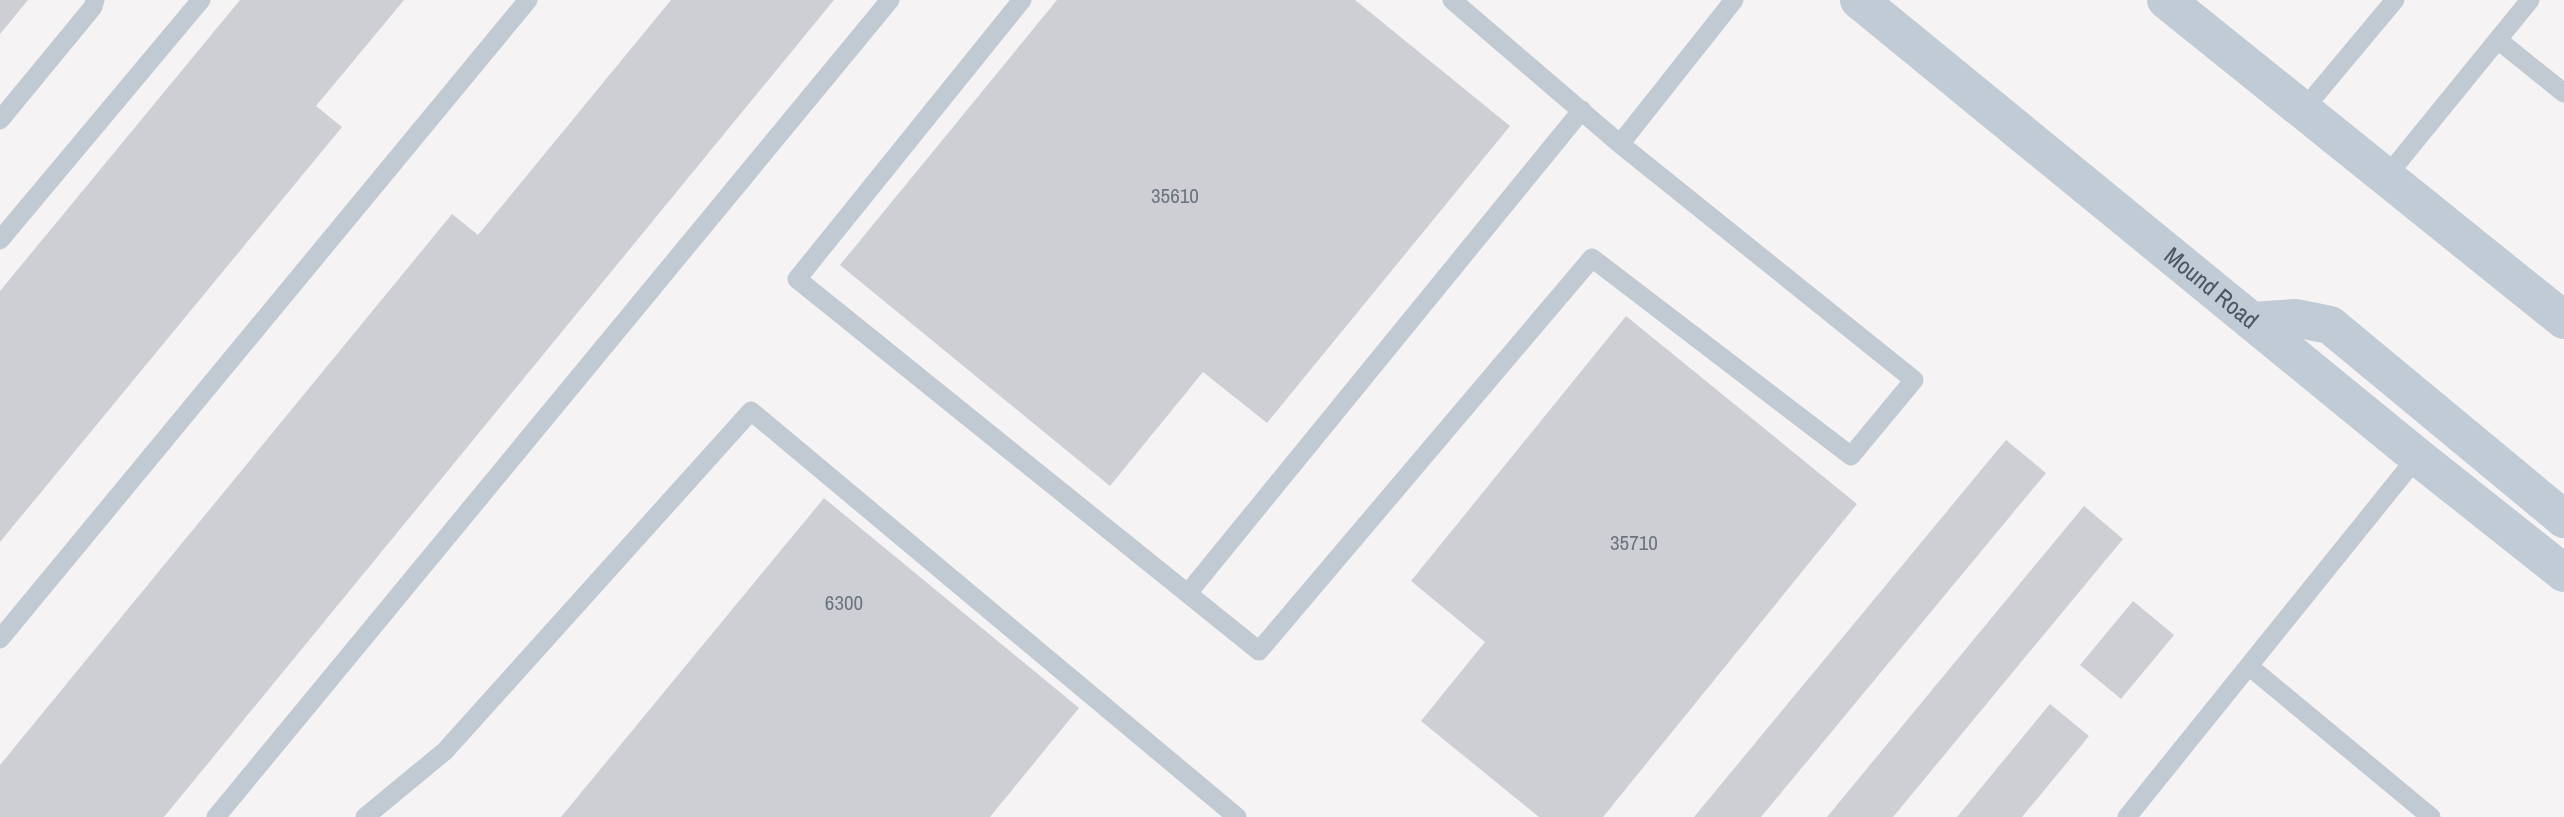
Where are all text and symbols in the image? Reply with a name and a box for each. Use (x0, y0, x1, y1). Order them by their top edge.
house number: 35610 (1151, 181, 1199, 210)
street label: Mound Road (2158, 239, 2266, 335)
house number: 35710 (1610, 528, 1658, 557)
house number: 6300 (825, 588, 863, 617)

